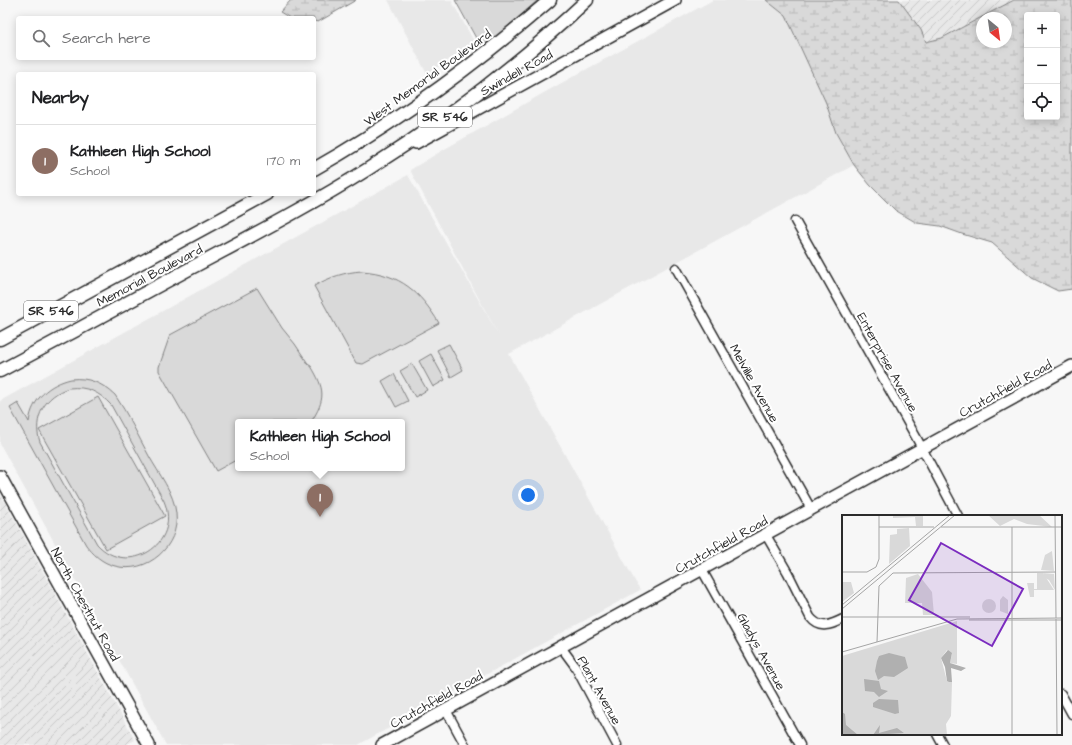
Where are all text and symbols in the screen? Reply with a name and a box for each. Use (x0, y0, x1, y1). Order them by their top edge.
north arrow (976, 12, 1012, 48)
map controls (1024, 12, 1060, 120)
button: + (1024, 12, 1060, 48)
search box (16, 16, 316, 60)
street label: West Memorial Boulevard (360, 25, 495, 130)
icon: search (30, 27, 52, 49)
text: Search here (62, 28, 151, 49)
street label: Swindell Road (477, 45, 556, 100)
button: − (1024, 48, 1060, 84)
button: locate (1024, 84, 1060, 120)
text: Nearby (32, 86, 89, 110)
road number: SR 546 (418, 107, 472, 127)
text: Kathleen High School (70, 141, 211, 162)
text: 1 (44, 152, 46, 170)
text: 170 m (267, 152, 300, 170)
text: School (70, 162, 110, 180)
street label: Memorial Boulevard (93, 240, 206, 311)
road number: SR 546 (24, 301, 78, 321)
street label: Enterprise Avenue (852, 310, 922, 415)
street label: Melville Avenue (725, 341, 783, 426)
street label: Crutchfield Road (956, 356, 1055, 422)
popup (235, 419, 405, 471)
text: Kathleen High School (250, 426, 390, 447)
text: School (250, 447, 289, 465)
pin: 1 (307, 484, 333, 517)
your location (518, 485, 538, 505)
street label: Crutchfield Road (672, 512, 771, 578)
inset map (842, 515, 1062, 735)
street label: North Chestnut Road (46, 544, 124, 665)
street label: Gladys Avenue (732, 610, 790, 694)
street label: Plant Avenue (573, 653, 625, 728)
street label: Crutchfield Road (387, 667, 486, 733)

